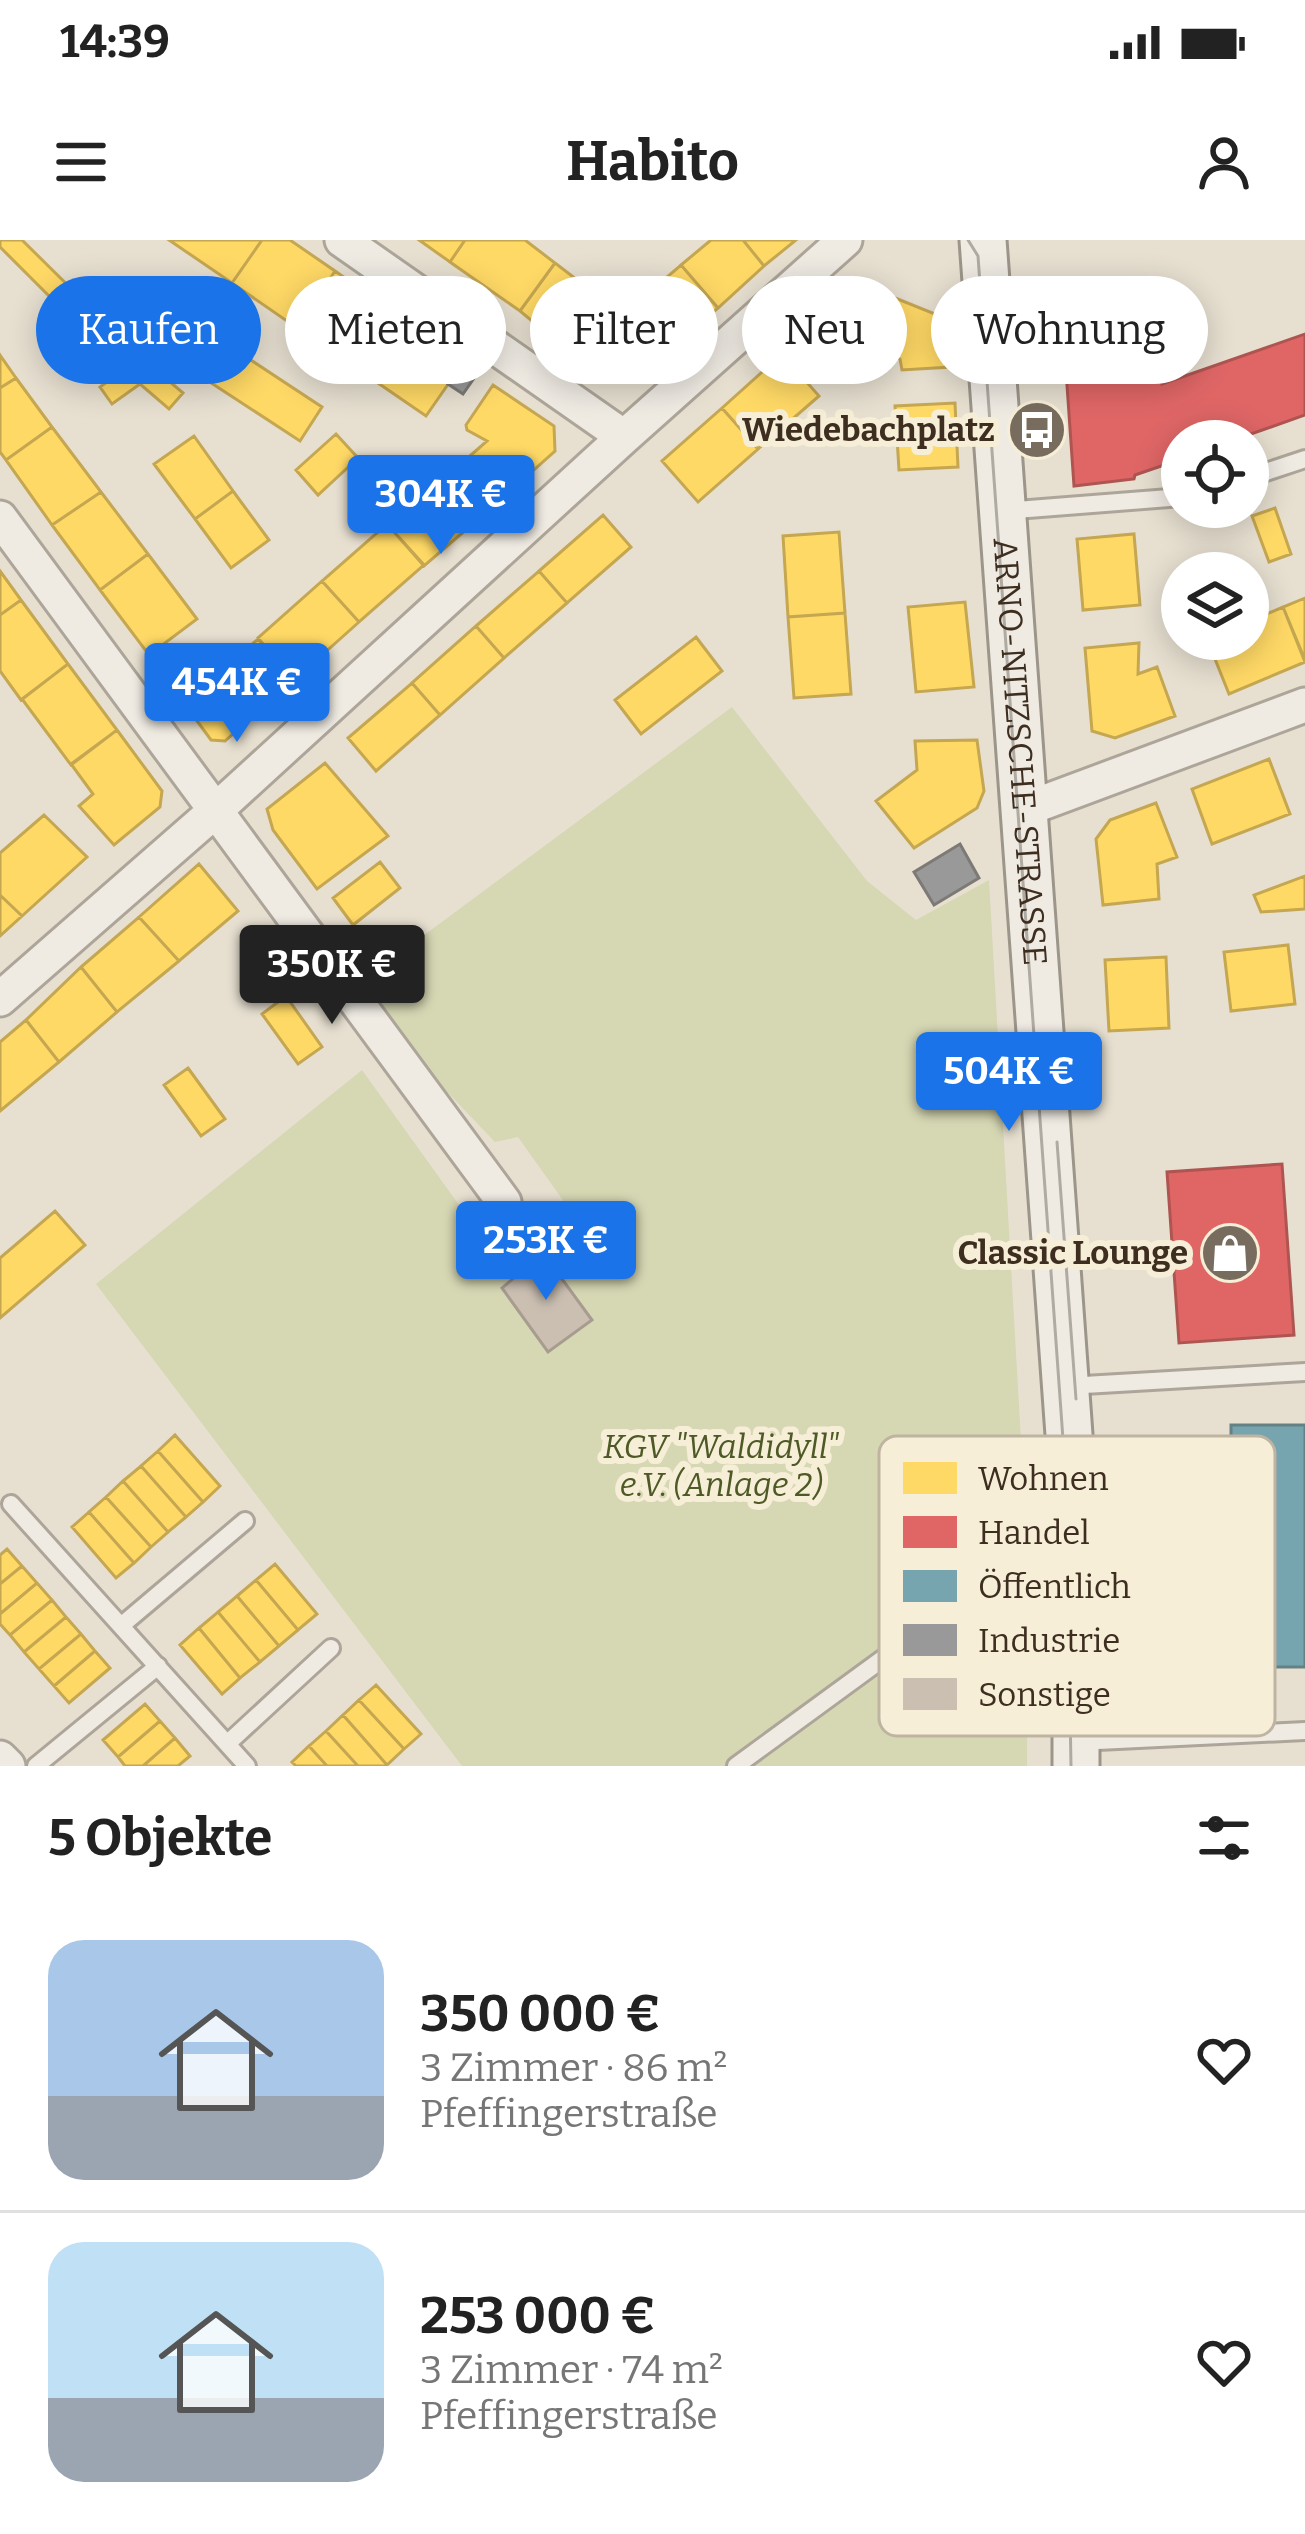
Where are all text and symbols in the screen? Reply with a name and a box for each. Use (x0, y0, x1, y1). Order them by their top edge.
text: 14:39 (60, 15, 170, 69)
icon: menu (48, 129, 114, 195)
icon: person (1191, 129, 1257, 195)
text: Habito (566, 130, 739, 194)
chip: Kaufen (36, 276, 261, 384)
chip: Mieten (285, 276, 506, 384)
chip: Filter (530, 276, 718, 384)
chip: Neu (742, 276, 907, 384)
chip: Wohnung (931, 276, 1208, 384)
bus stop icon: Wiedebachplatz (1006, 399, 1068, 461)
place label: Wiedebachplatz (742, 410, 995, 450)
map controls (1161, 420, 1269, 660)
button: locate (1161, 420, 1269, 528)
pin: 304K € (343, 455, 539, 557)
text: 304K € (374, 471, 508, 517)
street label: ARNO-NITZSCHE-STRASSE (984, 537, 1055, 967)
button: layers (1161, 552, 1269, 660)
pin: 454K € (139, 643, 335, 745)
text: 454K € (172, 659, 302, 705)
pin: 350K € (234, 925, 430, 1027)
text: 350K € (267, 941, 397, 987)
pin: 504K € (911, 1032, 1107, 1134)
text: 504K € (943, 1048, 1075, 1094)
pin: 253K € (448, 1201, 644, 1303)
text: 253K € (483, 1217, 609, 1263)
shop icon: Classic Lounge (1199, 1222, 1261, 1284)
place label: Classic Lounge (957, 1233, 1188, 1273)
park label: KGV "Waldidyll" e.V. (Anlage 2) (603, 1427, 840, 1505)
legend (879, 1436, 1275, 1736)
text: Wohnen (978, 1459, 1109, 1499)
text: Handel (978, 1513, 1090, 1553)
text: Öffentlich (978, 1567, 1131, 1607)
text: Industrie (978, 1621, 1120, 1661)
text: Sonstige (978, 1675, 1111, 1715)
icon: filters (1191, 1805, 1257, 1871)
text: 5 Objekte (48, 1807, 272, 1869)
text: 350 000 € (420, 1983, 661, 2045)
icon: home (144, 1988, 288, 2132)
icon: heart (1191, 2027, 1257, 2093)
text: 3 Zimmer · 86 m² (420, 2045, 727, 2091)
text: Pfeffingerstraße (420, 2091, 718, 2137)
text: 253 000 € (420, 2285, 656, 2347)
icon: home (144, 2290, 288, 2434)
icon: heart (1191, 2329, 1257, 2395)
text: 3 Zimmer · 74 m² (420, 2347, 723, 2393)
text: Pfeffingerstraße (420, 2393, 718, 2439)

